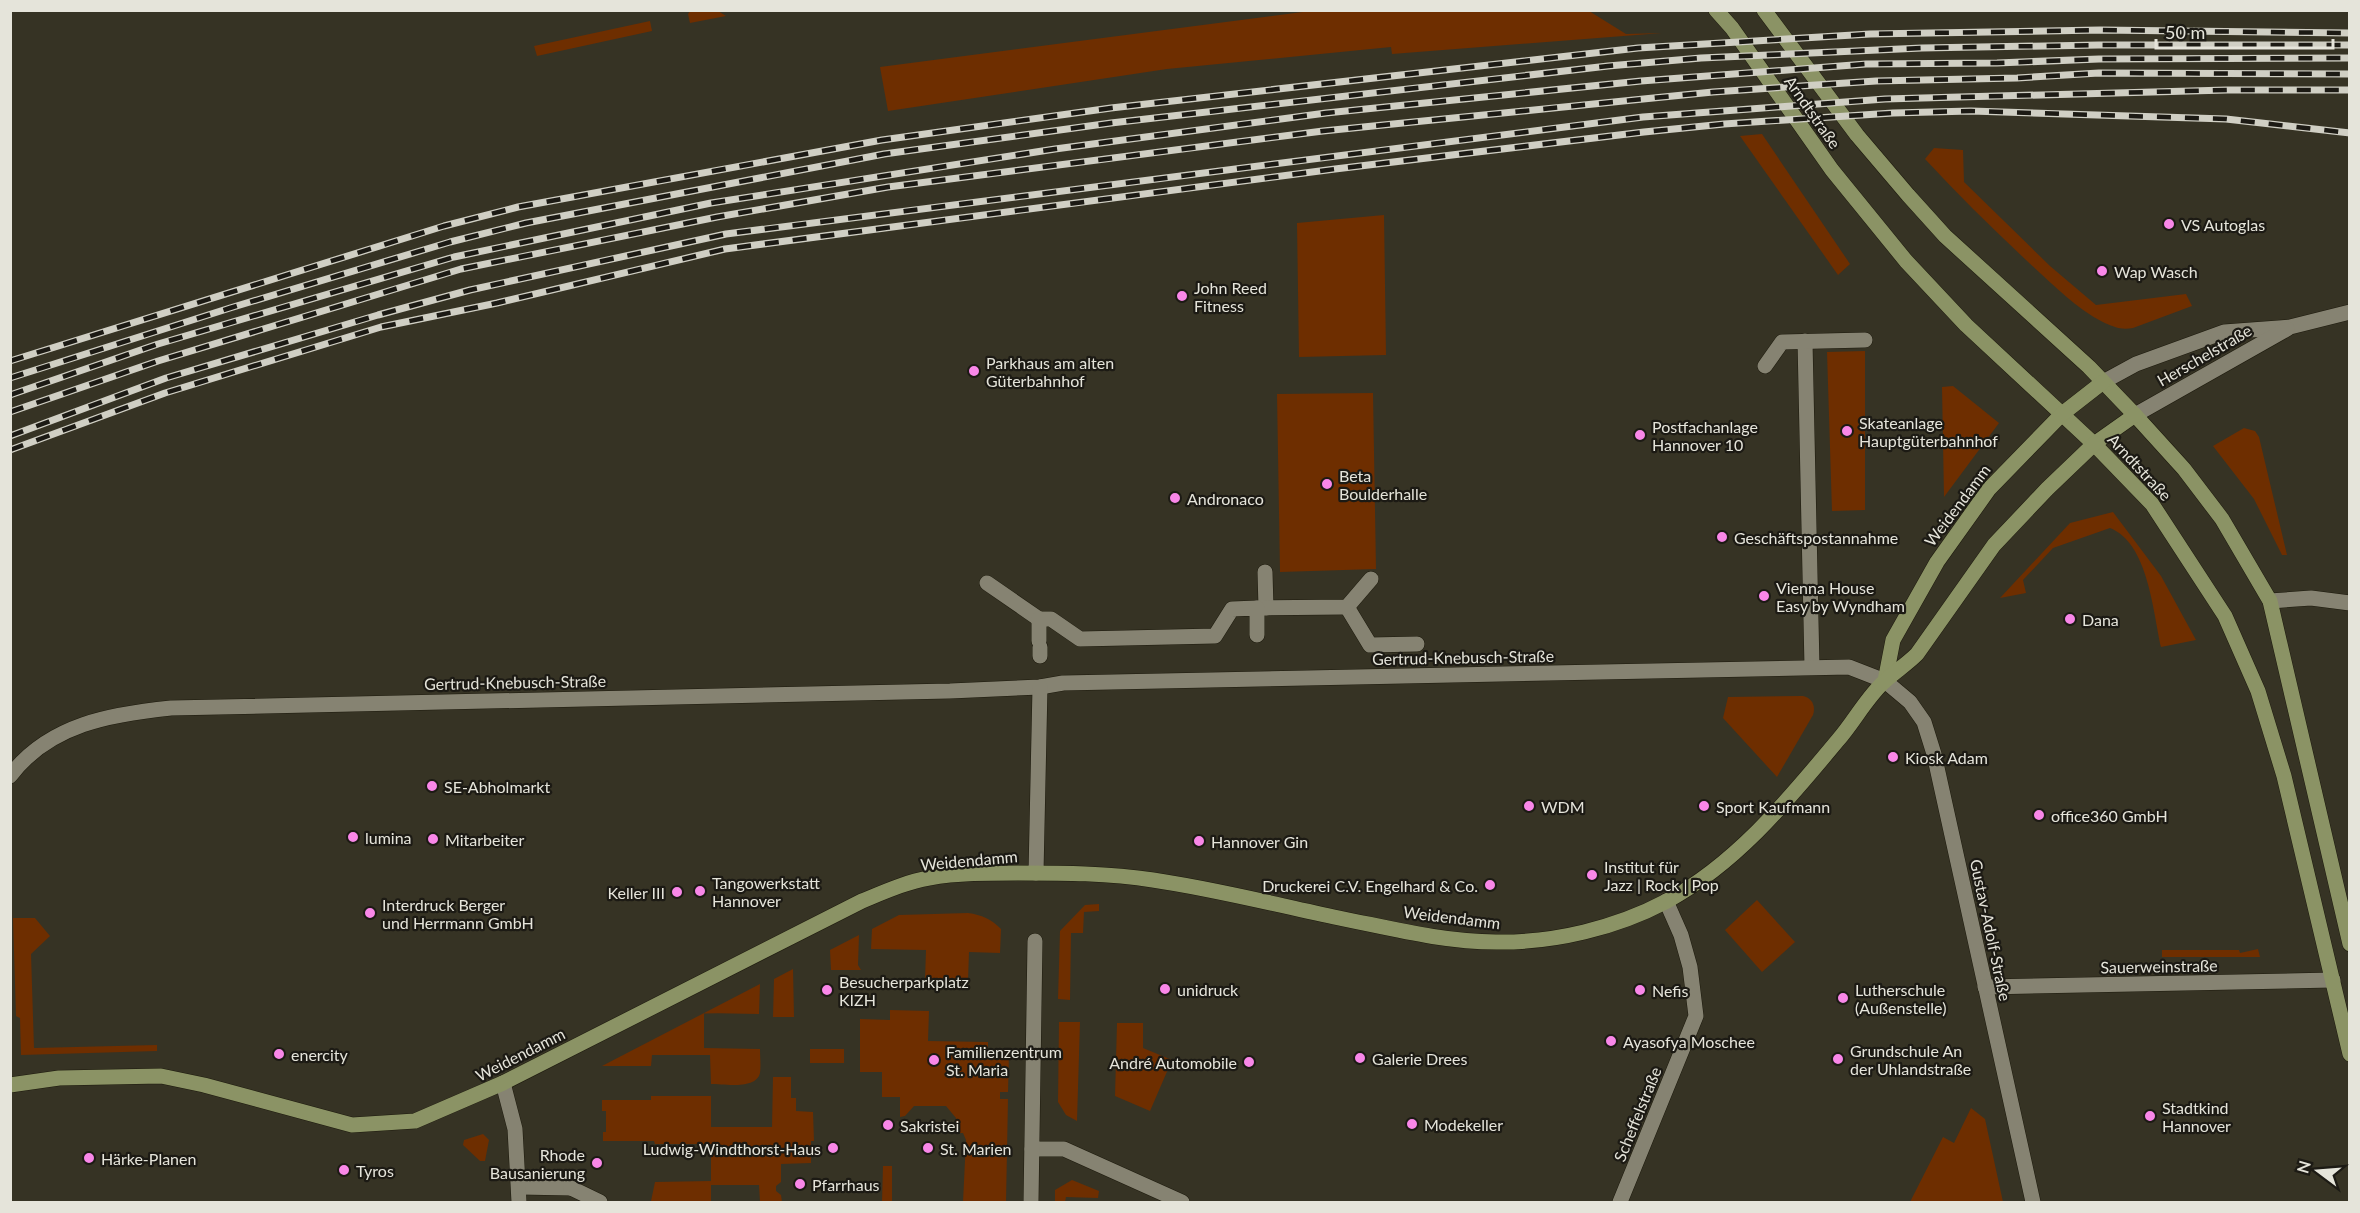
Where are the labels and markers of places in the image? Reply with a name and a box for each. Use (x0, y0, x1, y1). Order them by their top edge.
place label: VS Autoglas (2181, 215, 2265, 234)
marker: VS Autoglas (2162, 217, 2176, 231)
place label: Wap Wasch (2114, 262, 2198, 281)
marker: Wap Wasch (2095, 264, 2109, 278)
place label: John Reed Fitness (1194, 278, 1267, 315)
marker: John Reed Fitness (1175, 289, 1189, 303)
place label: Parkhaus am alten Güterbahnhof (986, 353, 1114, 390)
marker: Parkhaus am alten Güterbahnhof (967, 364, 981, 378)
place label: Skateanlage Hauptgüterbahnhof (1859, 413, 1998, 450)
place label: Postfachanlage Hannover 10 (1652, 417, 1758, 454)
marker: Skateanlage Hauptgüterbahnhof (1840, 424, 1854, 438)
marker: Postfachanlage Hannover 10 (1633, 428, 1647, 442)
place label: Beta Boulderhalle (1339, 466, 1427, 503)
marker: Beta Boulderhalle (1320, 477, 1334, 491)
place label: Andronaco (1187, 489, 1264, 508)
marker: Andronaco (1168, 491, 1182, 505)
place label: Geschäftspostannahme (1734, 528, 1898, 547)
marker: Geschäftspostannahme (1715, 530, 1729, 544)
place label: Vienna House Easy by Wyndham (1776, 578, 1905, 615)
marker: Vienna House Easy by Wyndham (1757, 589, 1771, 603)
place label: Dana (2082, 610, 2119, 629)
marker: Dana (2063, 612, 2077, 626)
place label: Kiosk Adam (1905, 748, 1988, 767)
marker: Kiosk Adam (1886, 750, 1900, 764)
place label: SE-Abholmarkt (444, 777, 550, 796)
marker: SE-Abholmarkt (425, 779, 439, 793)
place label: WDM (1541, 797, 1585, 816)
place label: Sport Kaufmann (1716, 797, 1830, 816)
marker: WDM (1522, 799, 1536, 813)
marker: Sport Kaufmann (1697, 799, 1711, 813)
place label: office360 GmbH (2051, 806, 2168, 825)
marker: office360 GmbH (2032, 808, 2046, 822)
place label: lumina (365, 828, 412, 847)
marker: lumina (346, 830, 360, 844)
place label: Mitarbeiter (445, 830, 524, 849)
marker: Mitarbeiter (426, 832, 440, 846)
place label: Hannover Gin (1211, 832, 1308, 851)
marker: Hannover Gin (1192, 834, 1206, 848)
place label: Institut für Jazz | Rock | Pop (1604, 857, 1719, 894)
marker: Institut für Jazz | Rock | Pop (1585, 868, 1599, 882)
place label: Tangowerkstatt Hannover (712, 873, 820, 910)
place label: Druckerei C.V. Engelhard & Co. (1262, 876, 1478, 895)
marker: Druckerei C.V. Engelhard & Co. (1483, 878, 1497, 892)
place label: Keller III (608, 883, 665, 902)
marker: Tangowerkstatt Hannover (693, 884, 707, 898)
marker: Keller III (670, 885, 684, 899)
place label: Interdruck Berger und Herrmann GmbH (382, 895, 534, 932)
marker: Interdruck Berger und Herrmann GmbH (363, 906, 377, 920)
place label: Besucherparkplatz KIZH (839, 972, 969, 1009)
place label: unidruck (1177, 980, 1239, 999)
place label: Lutherschule (Außenstelle) (1855, 980, 1946, 1017)
place label: Nefis (1652, 981, 1688, 1000)
marker: unidruck (1158, 982, 1172, 996)
marker: Besucherparkplatz KIZH (820, 983, 834, 997)
marker: Nefis (1633, 983, 1647, 997)
marker: Lutherschule (Außenstelle) (1836, 991, 1850, 1005)
place label: Ayasofya Moschee (1623, 1032, 1755, 1051)
marker: Ayasofya Moschee (1604, 1034, 1618, 1048)
place label: Grundschule An der Uhlandstraße (1850, 1041, 1971, 1078)
place label: Familienzentrum St. Maria (946, 1042, 1062, 1079)
place label: enercity (291, 1045, 349, 1064)
marker: enercity (272, 1047, 286, 1061)
place label: Galerie Drees (1372, 1049, 1467, 1068)
marker: Galerie Drees (1353, 1051, 1367, 1065)
marker: Grundschule An der Uhlandstraße (1831, 1052, 1845, 1066)
marker: Familienzentrum St. Maria (927, 1053, 941, 1067)
place label: André Automobile (1109, 1053, 1237, 1072)
marker: André Automobile (1242, 1055, 1256, 1069)
place label: Stadtkind Hannover (2162, 1098, 2231, 1135)
marker: Stadtkind Hannover (2143, 1109, 2157, 1123)
place label: Modekeller (1424, 1115, 1503, 1134)
place label: Sakristei (900, 1116, 959, 1135)
marker: Modekeller (1405, 1117, 1419, 1131)
marker: Sakristei (881, 1118, 895, 1132)
place label: Ludwig-Windthorst-Haus (643, 1139, 821, 1158)
place label: St. Marien (940, 1139, 1012, 1158)
marker: Ludwig-Windthorst-Haus (826, 1141, 840, 1155)
marker: St. Marien (921, 1141, 935, 1155)
place label: Rhode Bausanierung (490, 1145, 585, 1182)
place label: Härke-Planen (101, 1149, 196, 1168)
marker: Härke-Planen (82, 1151, 96, 1165)
marker: Rhode Bausanierung (590, 1156, 604, 1170)
place label: Tyros (356, 1161, 394, 1180)
marker: Tyros (337, 1163, 351, 1177)
place label: Pfarrhaus (812, 1175, 880, 1194)
marker: Pfarrhaus (793, 1177, 807, 1191)

